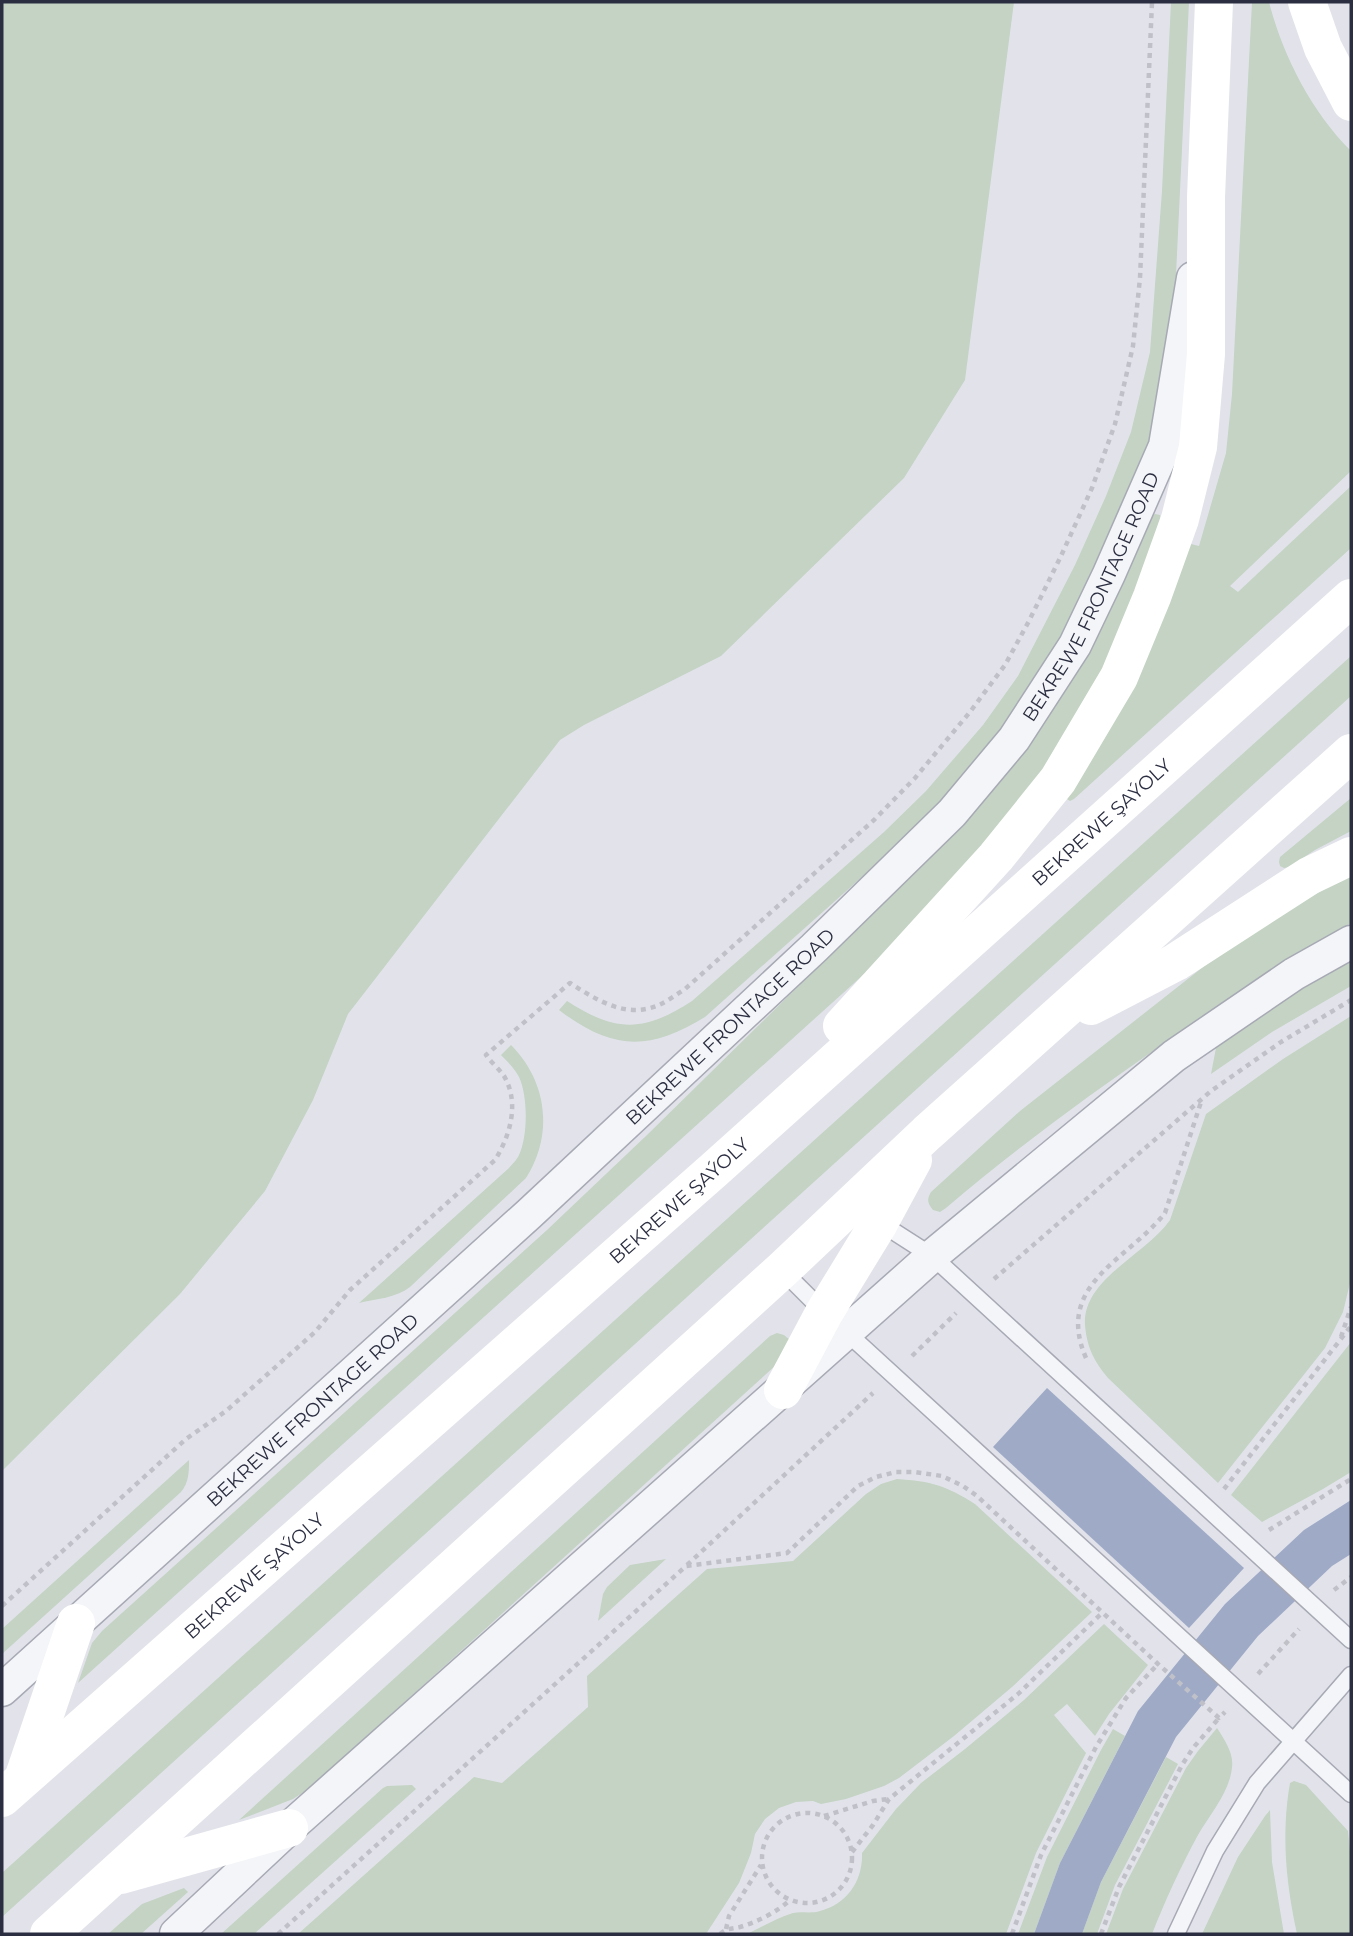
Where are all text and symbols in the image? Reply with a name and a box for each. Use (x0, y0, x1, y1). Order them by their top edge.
street label: BEKREWE FRONTAGE ROAD (1017, 468, 1164, 725)
street label: BEKREWE ŞAÝOLY (1027, 753, 1176, 891)
street label: BEKREWE FRONTAGE ROAD (621, 923, 839, 1130)
street label: BEKREWE ŞAÝOLY (604, 1132, 754, 1268)
street label: BEKREWE FRONTAGE ROAD (202, 1308, 423, 1511)
street label: BEKREWE ŞAÝOLY (179, 1507, 329, 1644)

